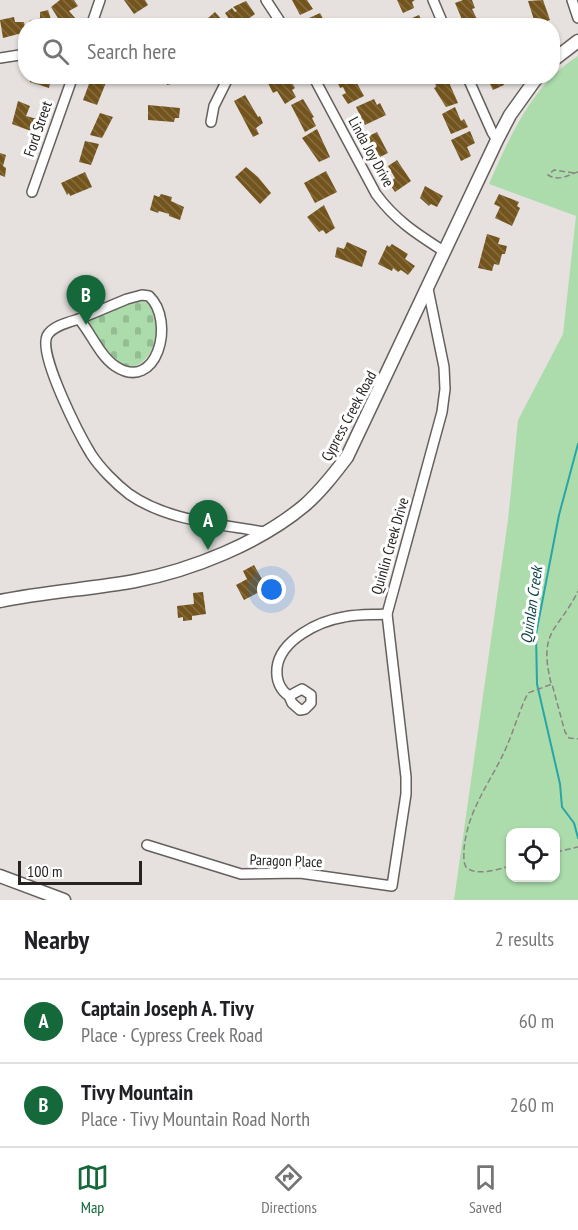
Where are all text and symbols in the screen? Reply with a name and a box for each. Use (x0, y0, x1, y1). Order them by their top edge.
search box (18, 18, 560, 84)
icon: search (39, 35, 72, 68)
text: Search here (87, 37, 176, 65)
street label: Ford Street (19, 99, 56, 159)
street label: Linda Joy Drive (344, 113, 398, 190)
pin: B (66, 276, 106, 325)
street label: Cypress Creek Road (317, 367, 380, 464)
street label: Quinlin Creek Drive (367, 495, 412, 597)
pin: A (188, 500, 228, 550)
water label: Quinlan Creek (516, 563, 547, 645)
your location (257, 575, 286, 604)
map controls (506, 828, 560, 882)
button: locate (506, 828, 560, 882)
street label: Paragon Place (249, 850, 323, 871)
scale bar (18, 858, 142, 886)
text: 100 m (27, 861, 62, 881)
text: Nearby (24, 923, 89, 956)
text: 2 results (495, 926, 554, 952)
text: Captain Joseph A. Tivy (81, 994, 254, 1022)
text: A (38, 1008, 49, 1034)
text: 60 m (519, 1008, 554, 1034)
text: Place · Cypress Creek Road (81, 1022, 263, 1048)
text: Tivy Mountain (81, 1078, 193, 1106)
text: B (39, 1092, 48, 1118)
text: 260 m (510, 1092, 554, 1118)
text: Place · Tivy Mountain Road North (81, 1106, 310, 1132)
tab: Map (76, 1161, 109, 1217)
tab: Directions (261, 1161, 317, 1217)
tab: Saved (469, 1161, 502, 1217)

